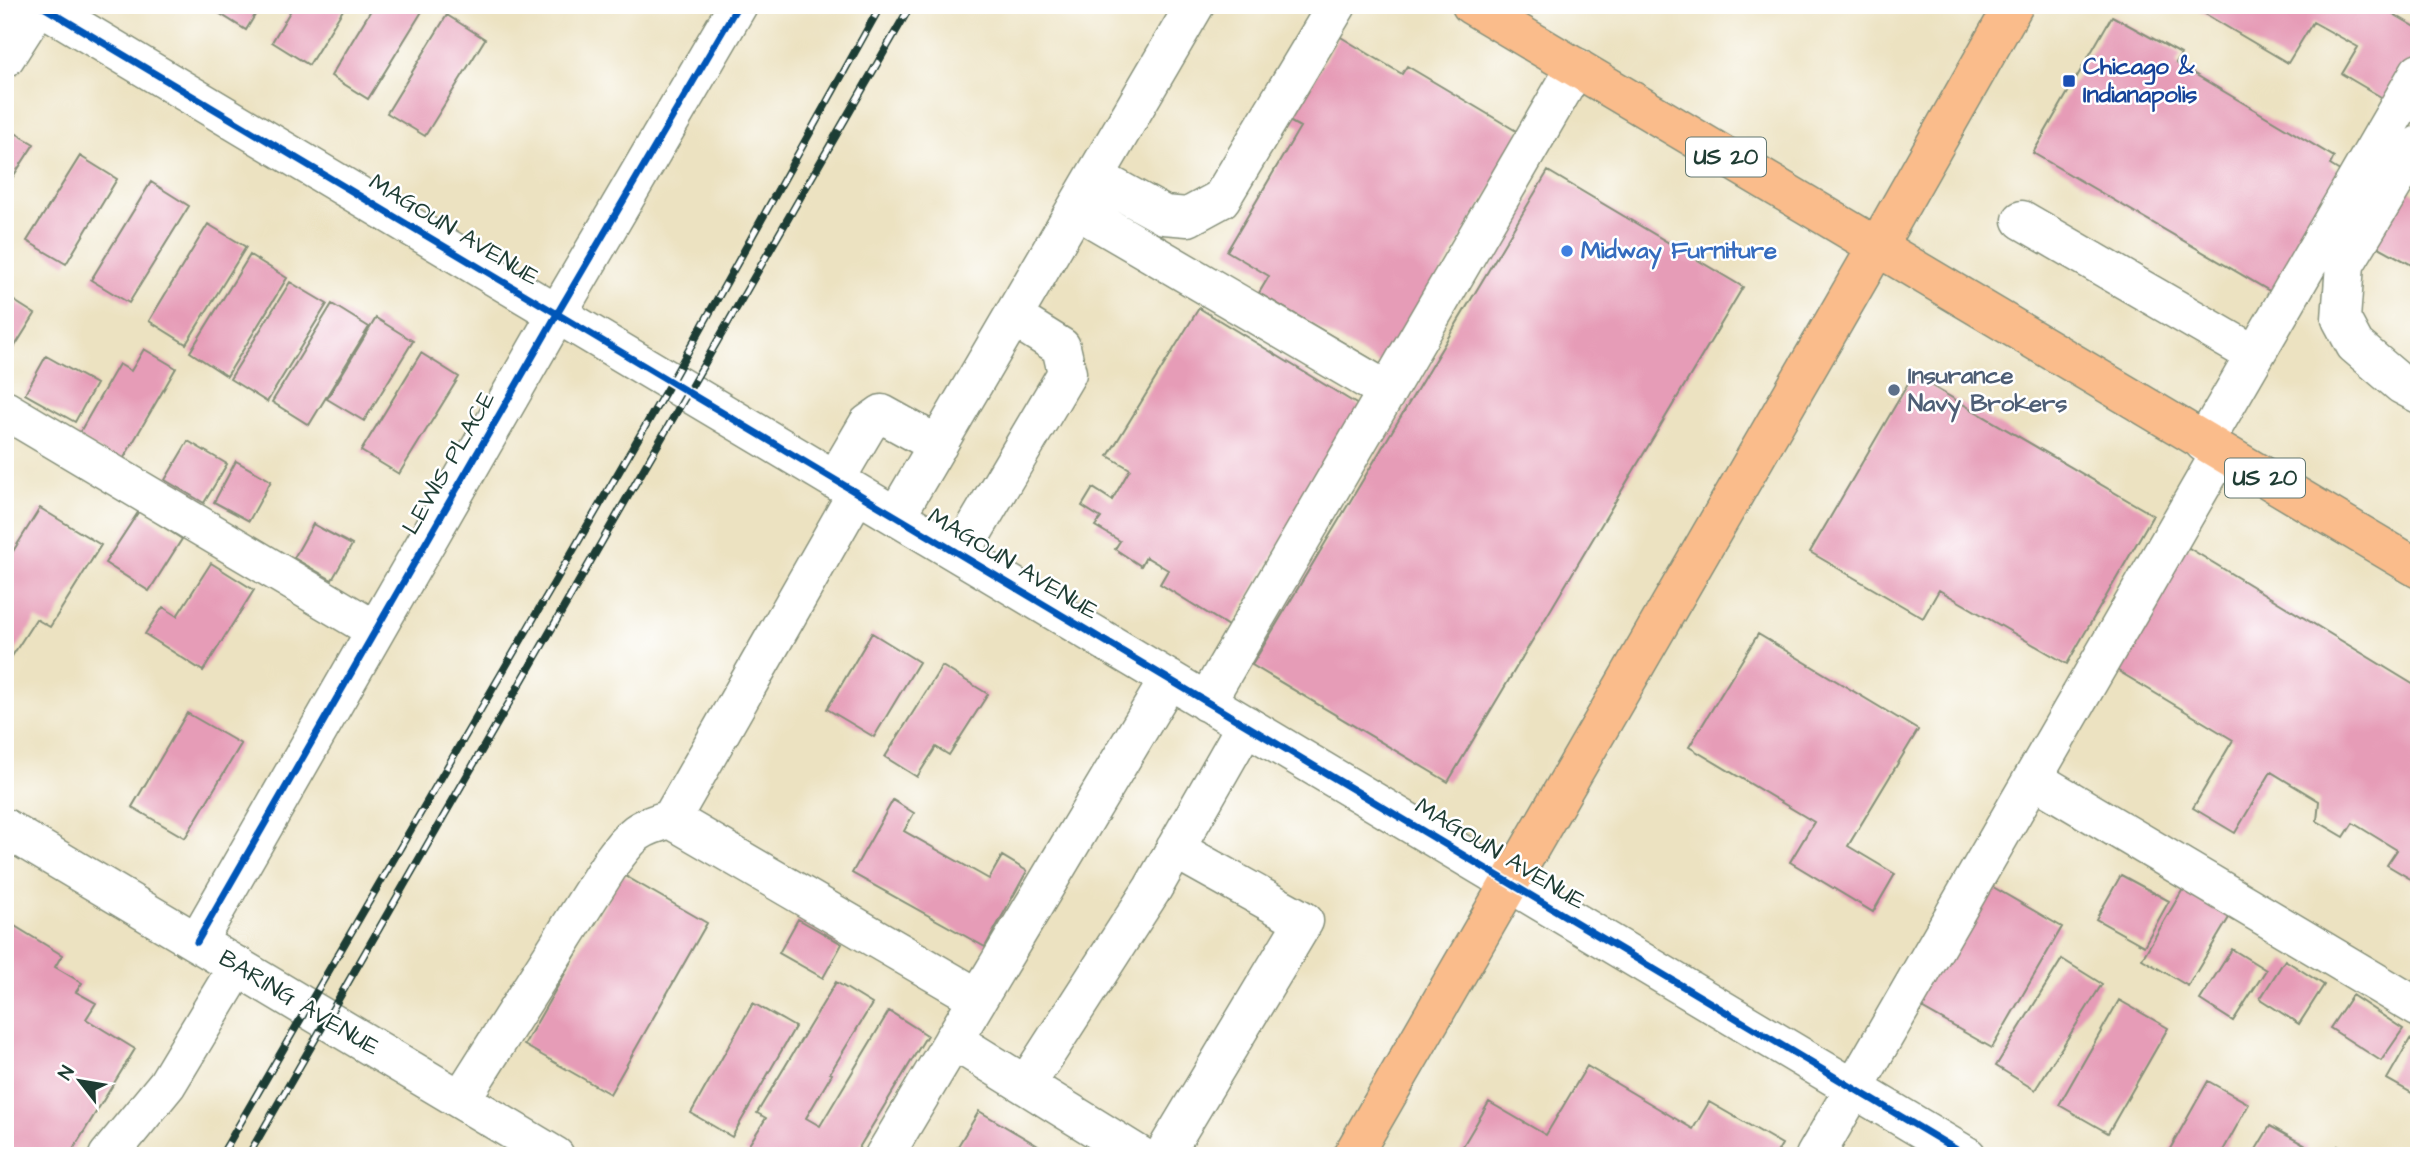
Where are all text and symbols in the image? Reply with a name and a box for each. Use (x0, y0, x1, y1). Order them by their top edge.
place label: Chicago & Indianapolis (2083, 50, 2197, 112)
marker: Chicago & Indianapolis (2061, 73, 2077, 89)
road number: US 20 (1686, 138, 1766, 176)
street label: MAGOUN AVENUE (362, 166, 546, 294)
place label: Midway Furniture (1581, 234, 1777, 270)
marker: Midway Furniture (1559, 243, 1575, 259)
place label: Insurance Navy Brokers (1908, 359, 2067, 423)
marker: Insurance Navy Brokers (1886, 382, 1902, 398)
street label: LEWIS PLACE (394, 385, 504, 541)
road number: US 20 (2225, 458, 2305, 498)
street label: MAGOUN AVENUE (921, 500, 1105, 628)
street label: MAGOUN AVENUE (1408, 790, 1592, 918)
street label: BARING AVENUE (212, 942, 386, 1064)
north arrow (46, 1046, 116, 1116)
text: N (52, 1061, 81, 1085)

